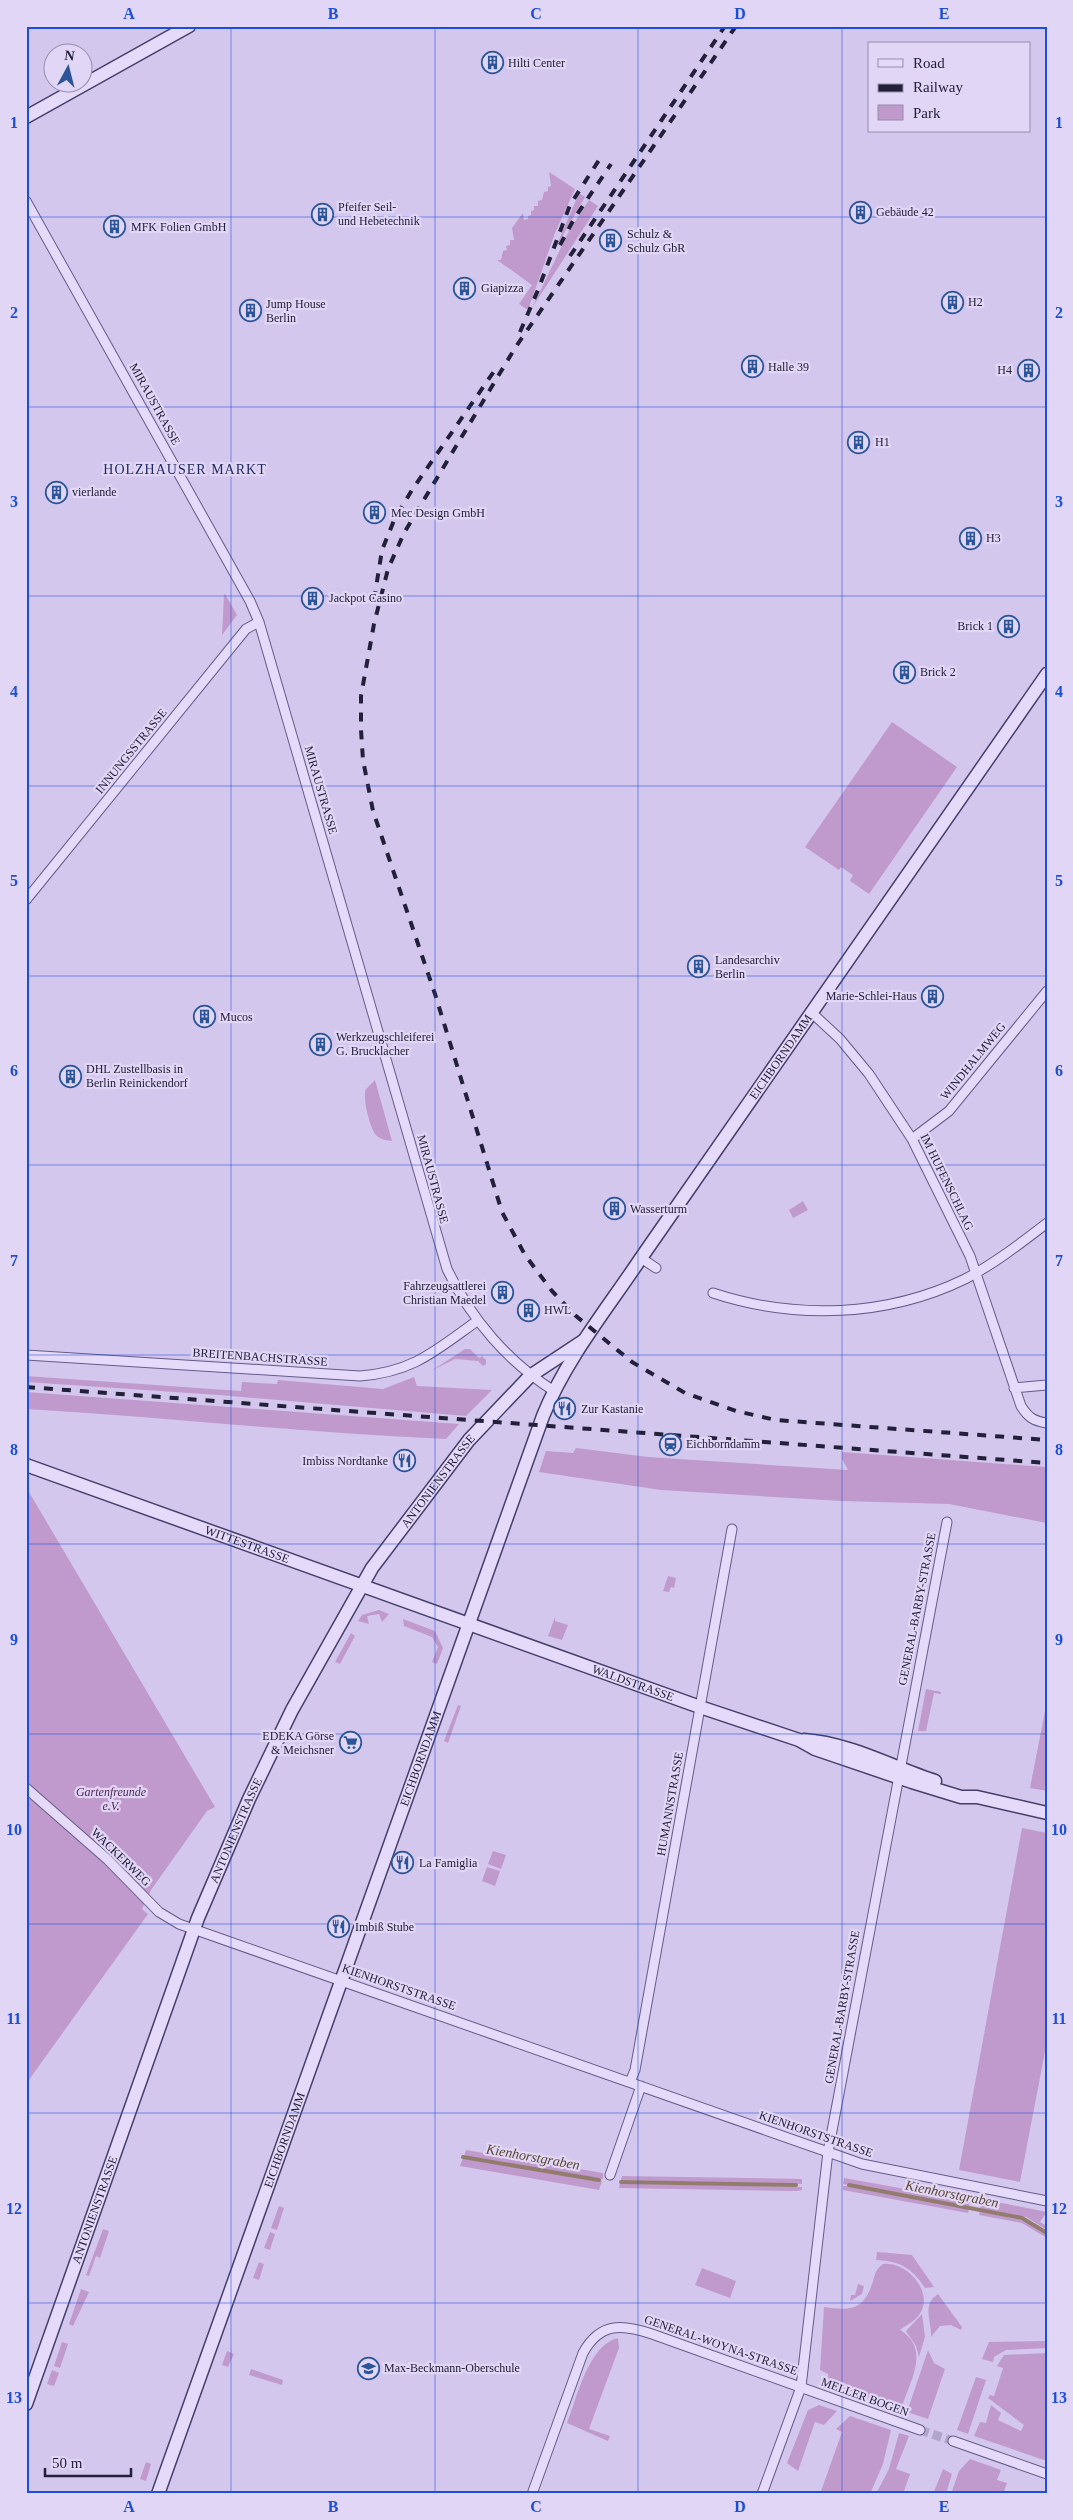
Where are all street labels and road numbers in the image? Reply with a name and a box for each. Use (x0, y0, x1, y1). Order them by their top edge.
street label: MIRAUSTRASSE (127, 361, 183, 447)
street label: INNUNGSSTRASSE (92, 706, 170, 796)
street label: MIRAUSTRASSE (302, 744, 340, 836)
street label: EICHBORNDAMM (747, 1011, 815, 1102)
street label: WINDHALMWEG (938, 1019, 1009, 1102)
street label: IM HUFENSCHLAG (918, 1131, 977, 1233)
street label: MIRAUSTRASSE (414, 1133, 452, 1225)
street label: BREITENBACHSTRASSE (192, 1345, 328, 1369)
street label: ANTONIENSTRASSE (398, 1431, 478, 1530)
street label: WITTESTRASSE (203, 1523, 291, 1566)
street label: GENERAL-BARBY-STRASSE (895, 1531, 939, 1687)
street label: WALDSTRASSE (590, 1662, 676, 1704)
street label: EICHBORNDAMM (397, 1709, 444, 1808)
street label: HUMANNSTRASSE (654, 1751, 686, 1857)
street label: ANTONIENSTRASSE (207, 1776, 265, 1885)
street label: WACKERWEG (88, 1825, 154, 1889)
street label: GENERAL-BARBY-STRASSE (822, 1929, 862, 2085)
street label: KIENHORSTSTRASSE (340, 1961, 458, 2013)
street label: EICHBORNDAMM (261, 2090, 308, 2189)
street label: KIENHORSTSTRASSE (757, 2108, 875, 2160)
street label: ANTONIENSTRASSE (69, 2154, 120, 2266)
street label: GENERAL-WOYNA-STRASSE (642, 2312, 800, 2378)
street label: MELLER BOGEN (819, 2375, 911, 2419)

